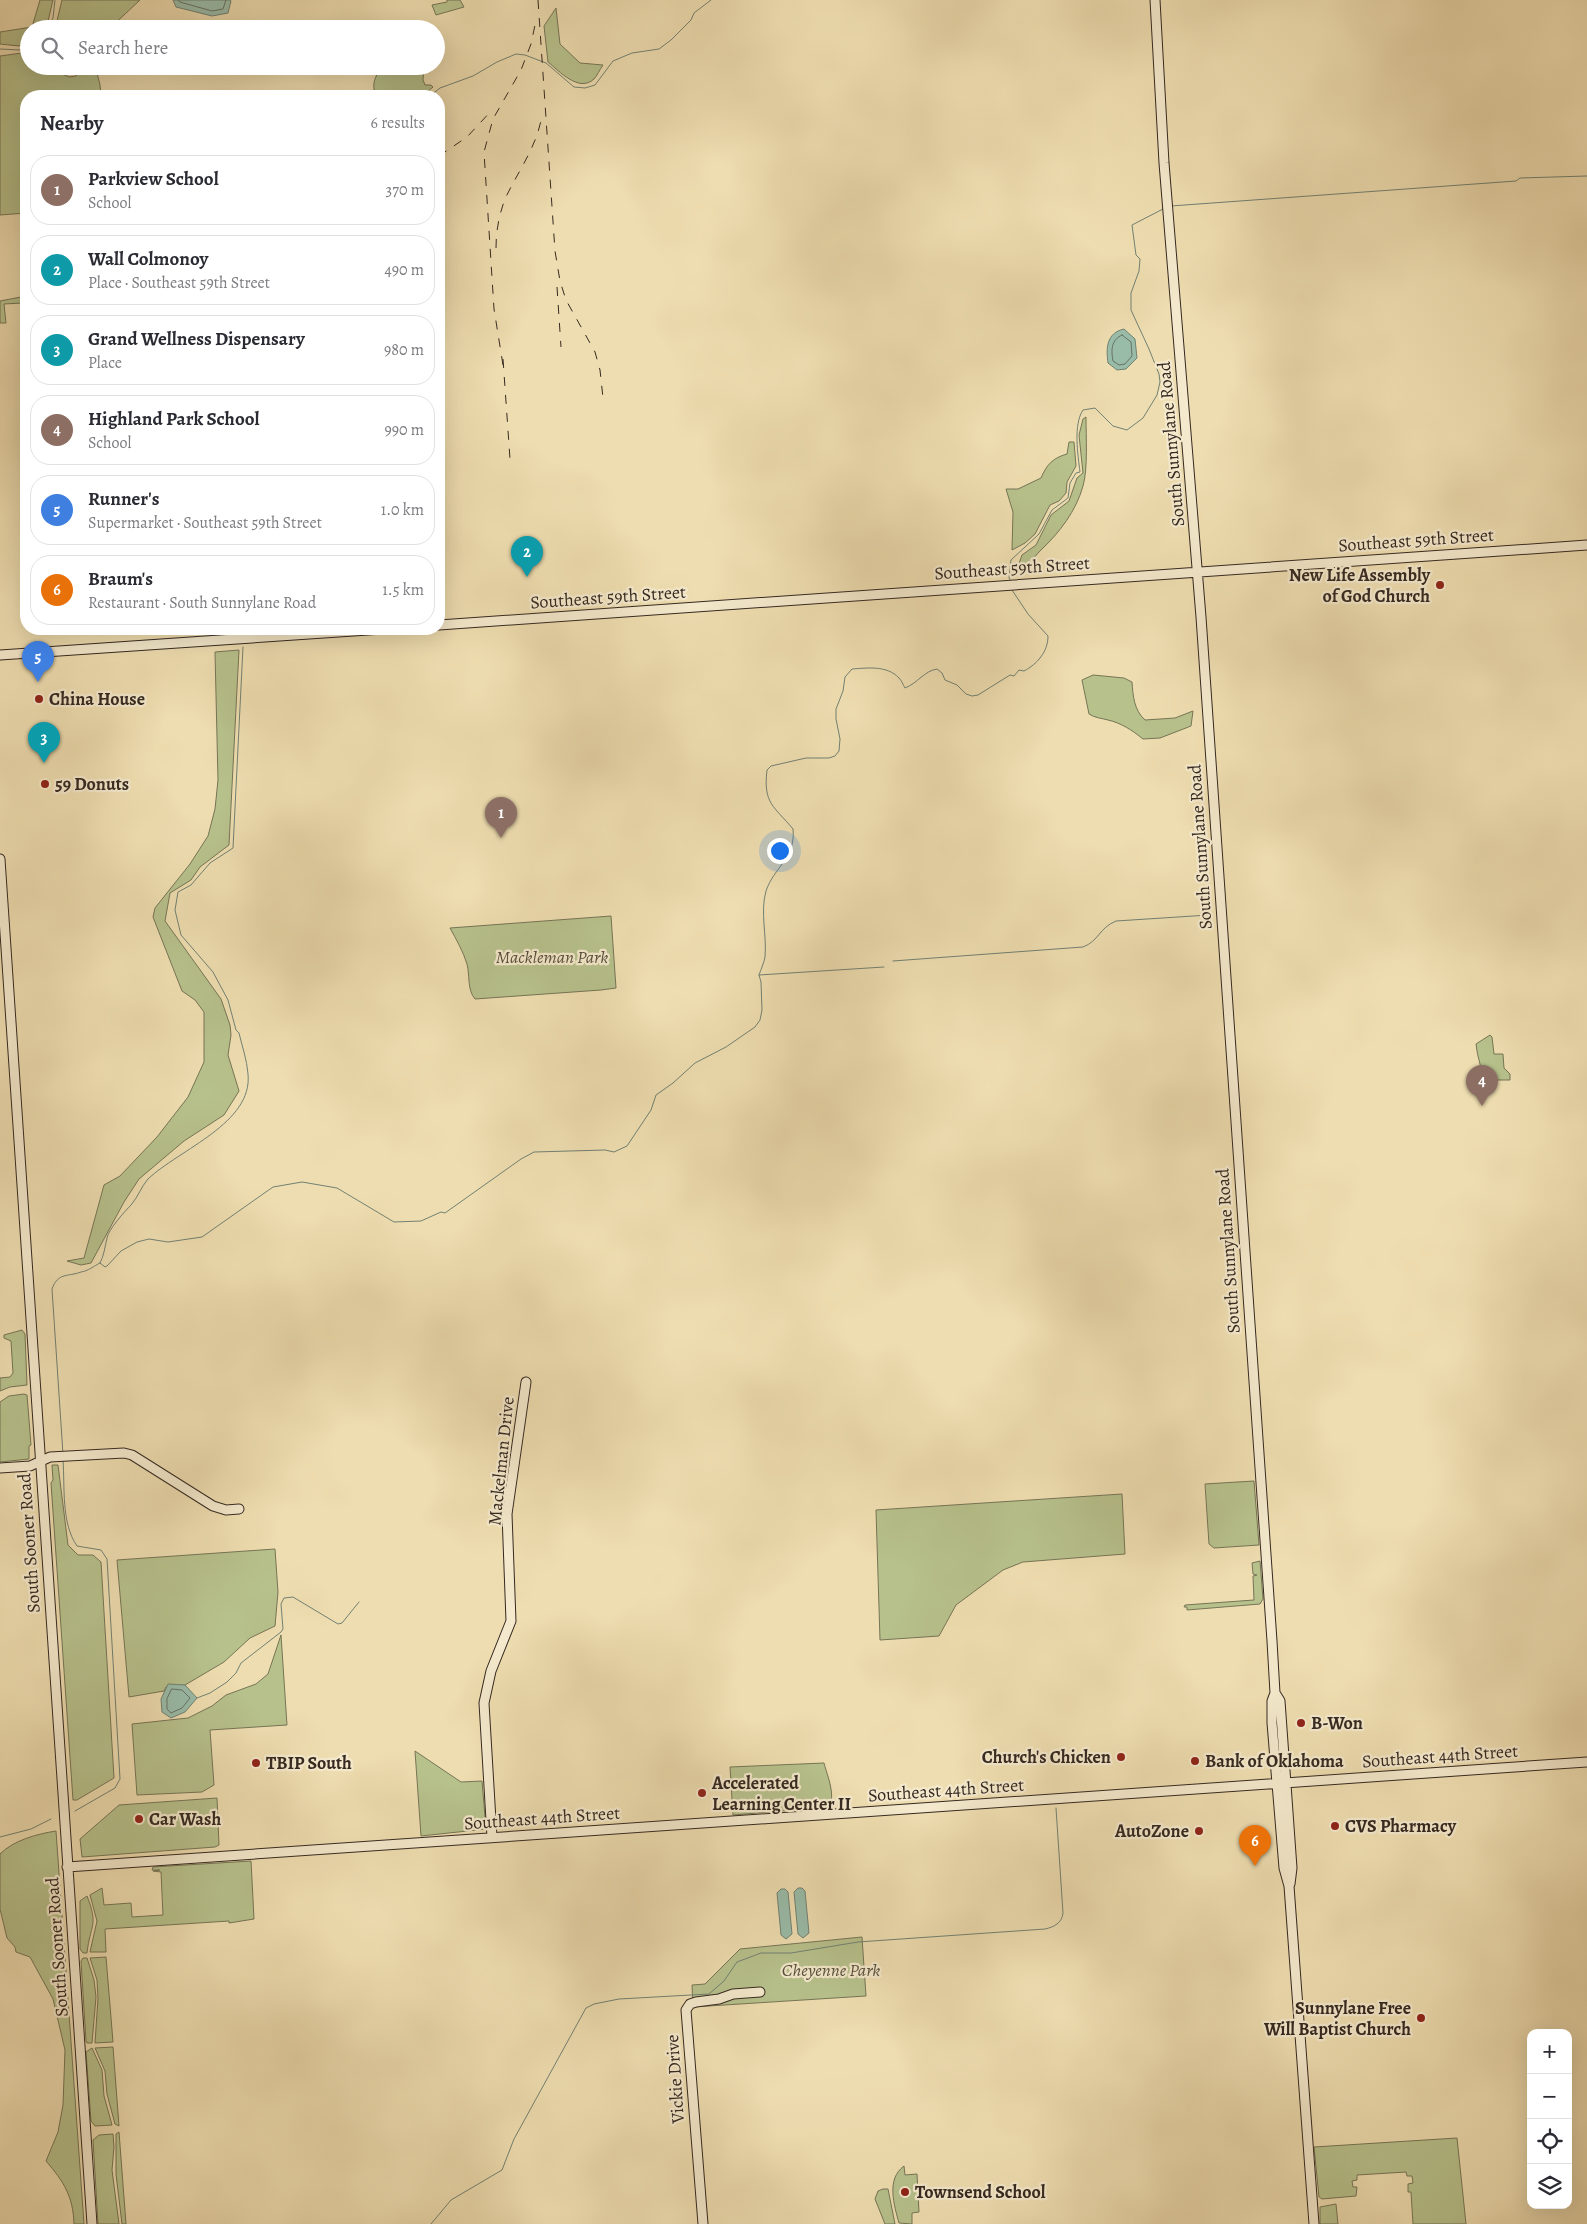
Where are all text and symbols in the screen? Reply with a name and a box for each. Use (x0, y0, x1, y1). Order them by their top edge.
search box (20, 20, 445, 75)
icon: search (38, 34, 66, 62)
text: Search here (78, 35, 168, 61)
text: Nearby (40, 109, 103, 137)
text: 6 results (371, 112, 425, 134)
text: Parkview School (88, 166, 219, 192)
text: 1 (54, 179, 60, 201)
text: 370 m (386, 179, 424, 201)
text: School (88, 192, 131, 214)
text: Wall Colmonoy (88, 246, 208, 272)
text: 2 (53, 259, 61, 281)
text: 490 m (384, 259, 424, 281)
text: Place · Southeast 59th Street (88, 272, 270, 294)
text: Grand Wellness Dispensary (88, 326, 305, 352)
text: 3 (54, 339, 60, 361)
text: 980 m (384, 339, 424, 361)
text: Place (88, 352, 122, 374)
street label: South Sunnylane Road (1152, 360, 1190, 527)
text: Highland Park School (88, 406, 260, 432)
text: 4 (53, 419, 61, 441)
text: 990 m (384, 419, 424, 441)
text: School (88, 432, 131, 454)
text: Runner's (88, 486, 159, 512)
text: 5 (54, 499, 60, 521)
text: 1.0 km (381, 499, 424, 521)
text: Supermarket · Southeast 59th Street (88, 512, 322, 534)
street label: Southeast 59th Street (1337, 523, 1495, 557)
pin: 2 (511, 536, 543, 577)
street label: Southeast 59th Street (933, 551, 1091, 585)
place label: New Life Assembly of God Church (1289, 563, 1431, 608)
text: Braum's (88, 566, 153, 592)
text: 6 (53, 579, 61, 601)
text: 1.5 km (382, 579, 424, 601)
marker: New Life Assembly of God Church (1434, 579, 1446, 591)
street label: Southeast 59th Street (529, 580, 687, 614)
text: Restaurant · South Sunnylane Road (88, 592, 316, 614)
pin: 5 (22, 641, 54, 682)
place label: China House (49, 687, 145, 711)
marker: China House (33, 693, 45, 705)
pin: 3 (28, 722, 60, 763)
street label: South Sunnylane Road (1182, 763, 1218, 930)
place label: 59 Donuts (55, 772, 129, 796)
marker: 59 Donuts (39, 778, 51, 790)
pin: 1 (485, 797, 517, 838)
your location (767, 838, 793, 864)
park label: Mackleman Park (496, 945, 608, 969)
pin: 4 (1466, 1065, 1498, 1106)
street label: South Sunnylane Road (1210, 1167, 1246, 1334)
street label: Mackelman Drive (482, 1395, 520, 1527)
street label: South Sooner Road (12, 1472, 46, 1614)
place label: B-Won (1311, 1711, 1363, 1735)
marker: B-Won (1295, 1717, 1307, 1729)
street label: Southeast 44th Street (1361, 1739, 1519, 1773)
place label: Church's Chicken (982, 1745, 1111, 1769)
place label: Bank of Oklahoma (1205, 1749, 1344, 1773)
place label: TBIP South (266, 1751, 352, 1775)
marker: Church's Chicken (1115, 1751, 1127, 1763)
marker: Bank of Oklahoma (1189, 1755, 1201, 1767)
marker: TBIP South (250, 1757, 262, 1769)
place label: Accelerated Learning Center II (711, 1771, 851, 1816)
street label: Southeast 44th Street (867, 1773, 1025, 1807)
marker: Accelerated Learning Center II (696, 1787, 708, 1799)
street label: Southeast 44th Street (463, 1801, 621, 1835)
place label: Car Wash (149, 1807, 221, 1831)
marker: Car Wash (133, 1813, 145, 1825)
place label: CVS Pharmacy (1345, 1814, 1457, 1838)
place label: AutoZone (1114, 1819, 1189, 1843)
marker: CVS Pharmacy (1329, 1820, 1341, 1832)
marker: AutoZone (1193, 1825, 1205, 1837)
pin: 6 (1239, 1825, 1271, 1866)
street label: South Sooner Road (40, 1876, 74, 2018)
park label: Cheyenne Park (782, 1958, 880, 1982)
place label: Sunnylane Free Will Baptist Church (1263, 1996, 1411, 2041)
marker: Sunnylane Free Will Baptist Church (1415, 2012, 1427, 2024)
map controls (1527, 2029, 1572, 2209)
button: + (1527, 2029, 1572, 2074)
street label: Vickie Drive (660, 2034, 690, 2125)
button: − (1527, 2074, 1572, 2119)
button: locate (1527, 2119, 1572, 2164)
button: layers (1527, 2164, 1572, 2209)
place label: Townsend School (915, 2180, 1046, 2204)
marker: Townsend School (899, 2186, 911, 2198)

